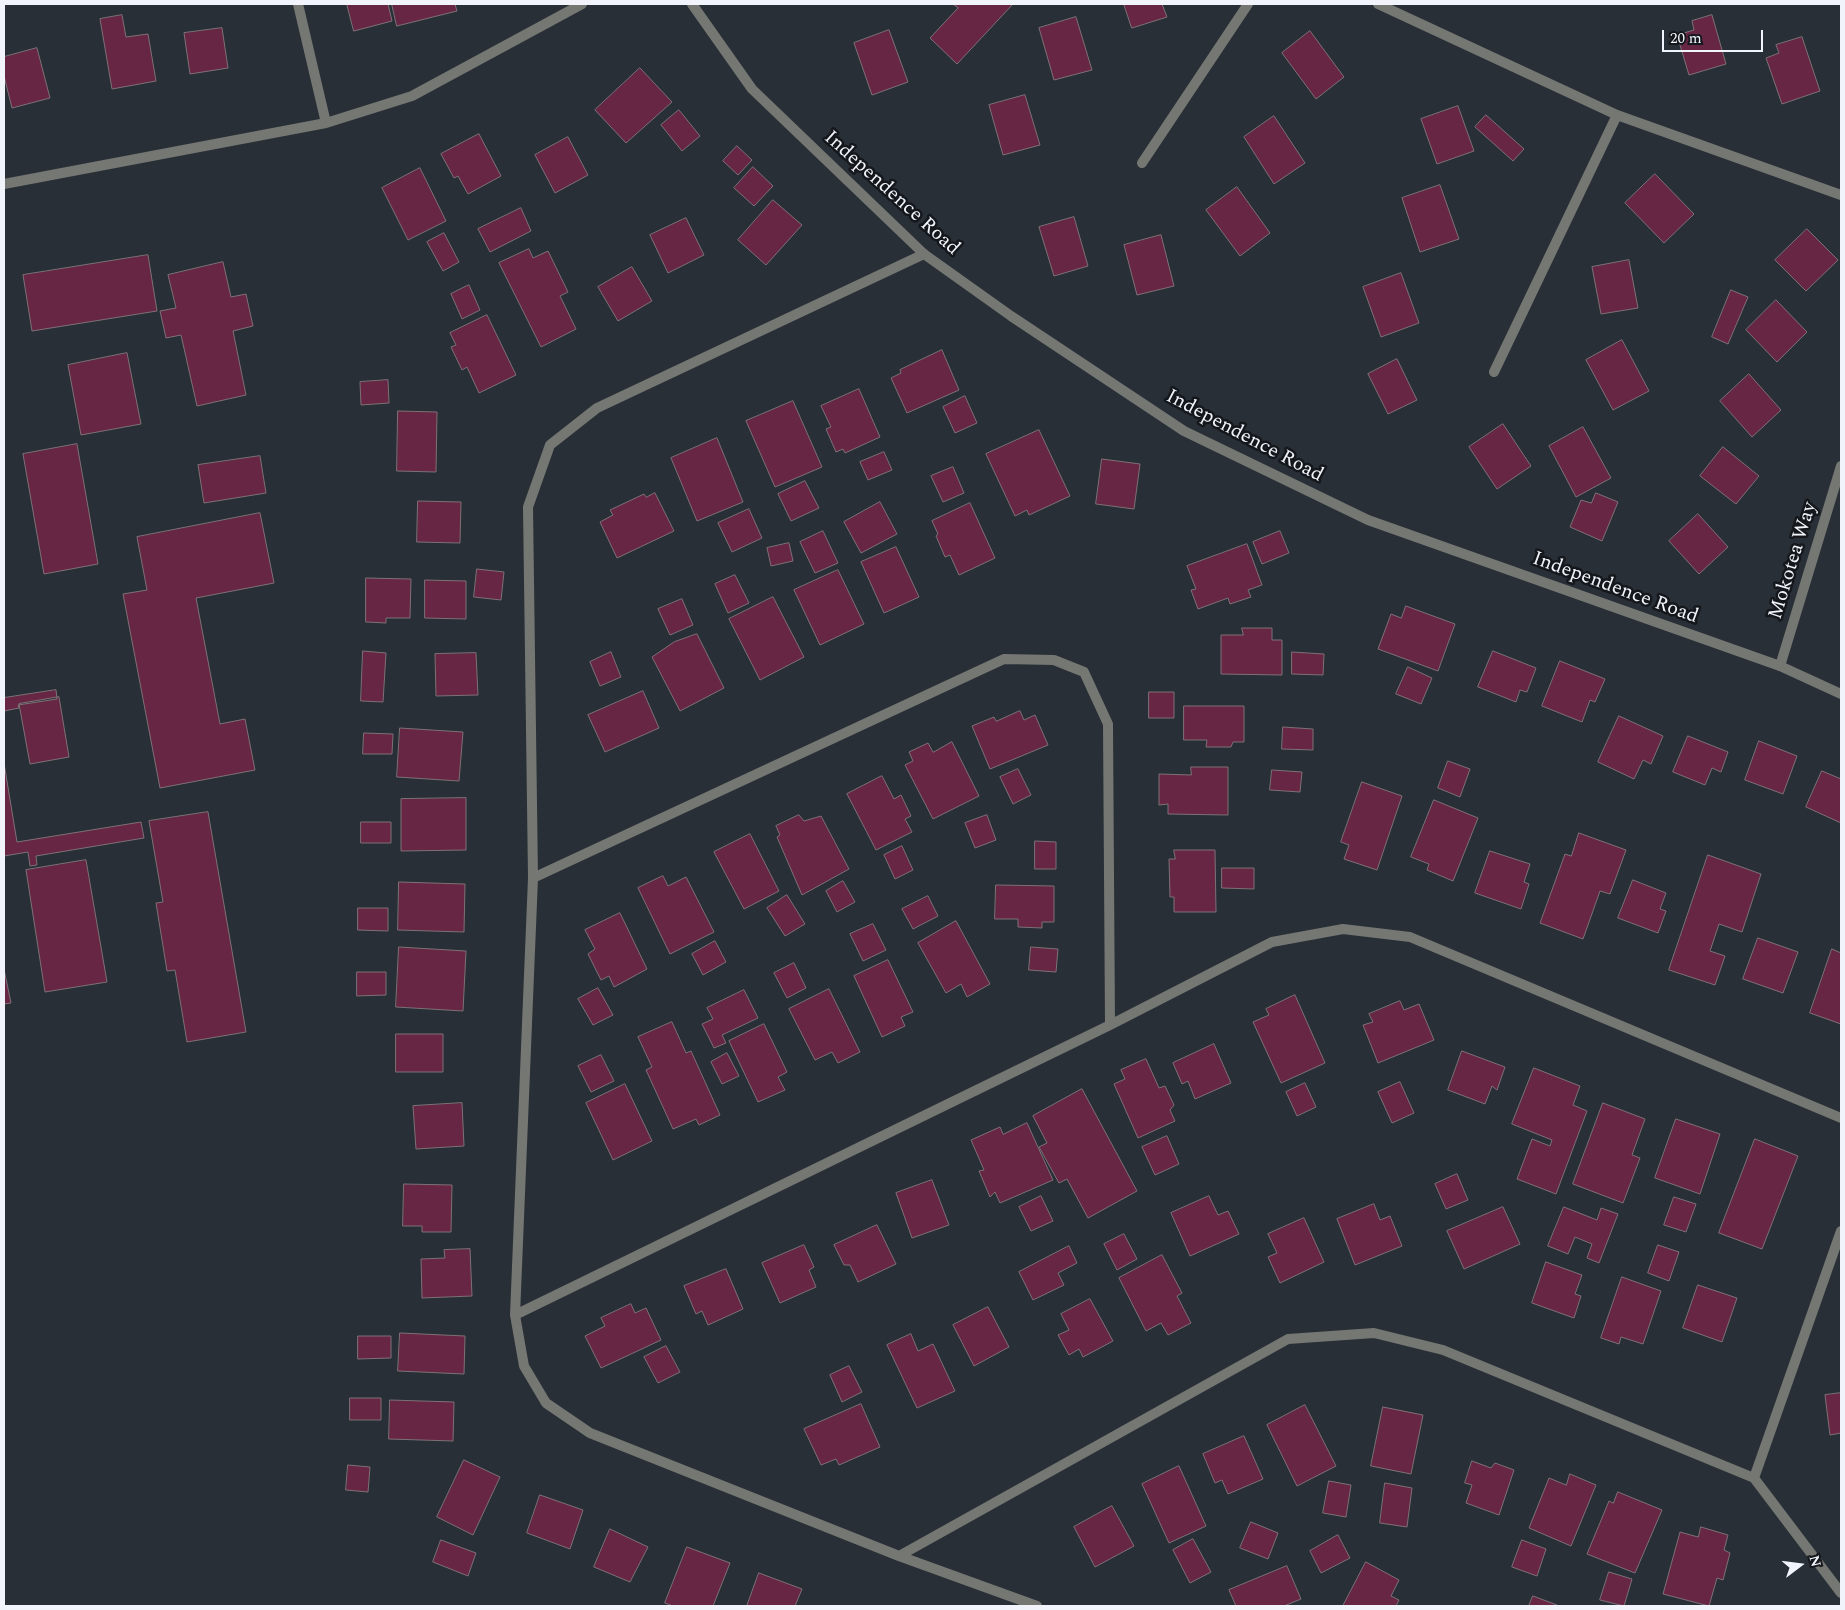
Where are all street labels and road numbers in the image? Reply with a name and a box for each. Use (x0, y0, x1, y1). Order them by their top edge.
street label: Independence Road (818, 127, 964, 261)
street label: Independence Road (1161, 385, 1327, 489)
street label: Mokotea Way (1765, 499, 1823, 623)
street label: Independence Road (1529, 548, 1701, 630)

